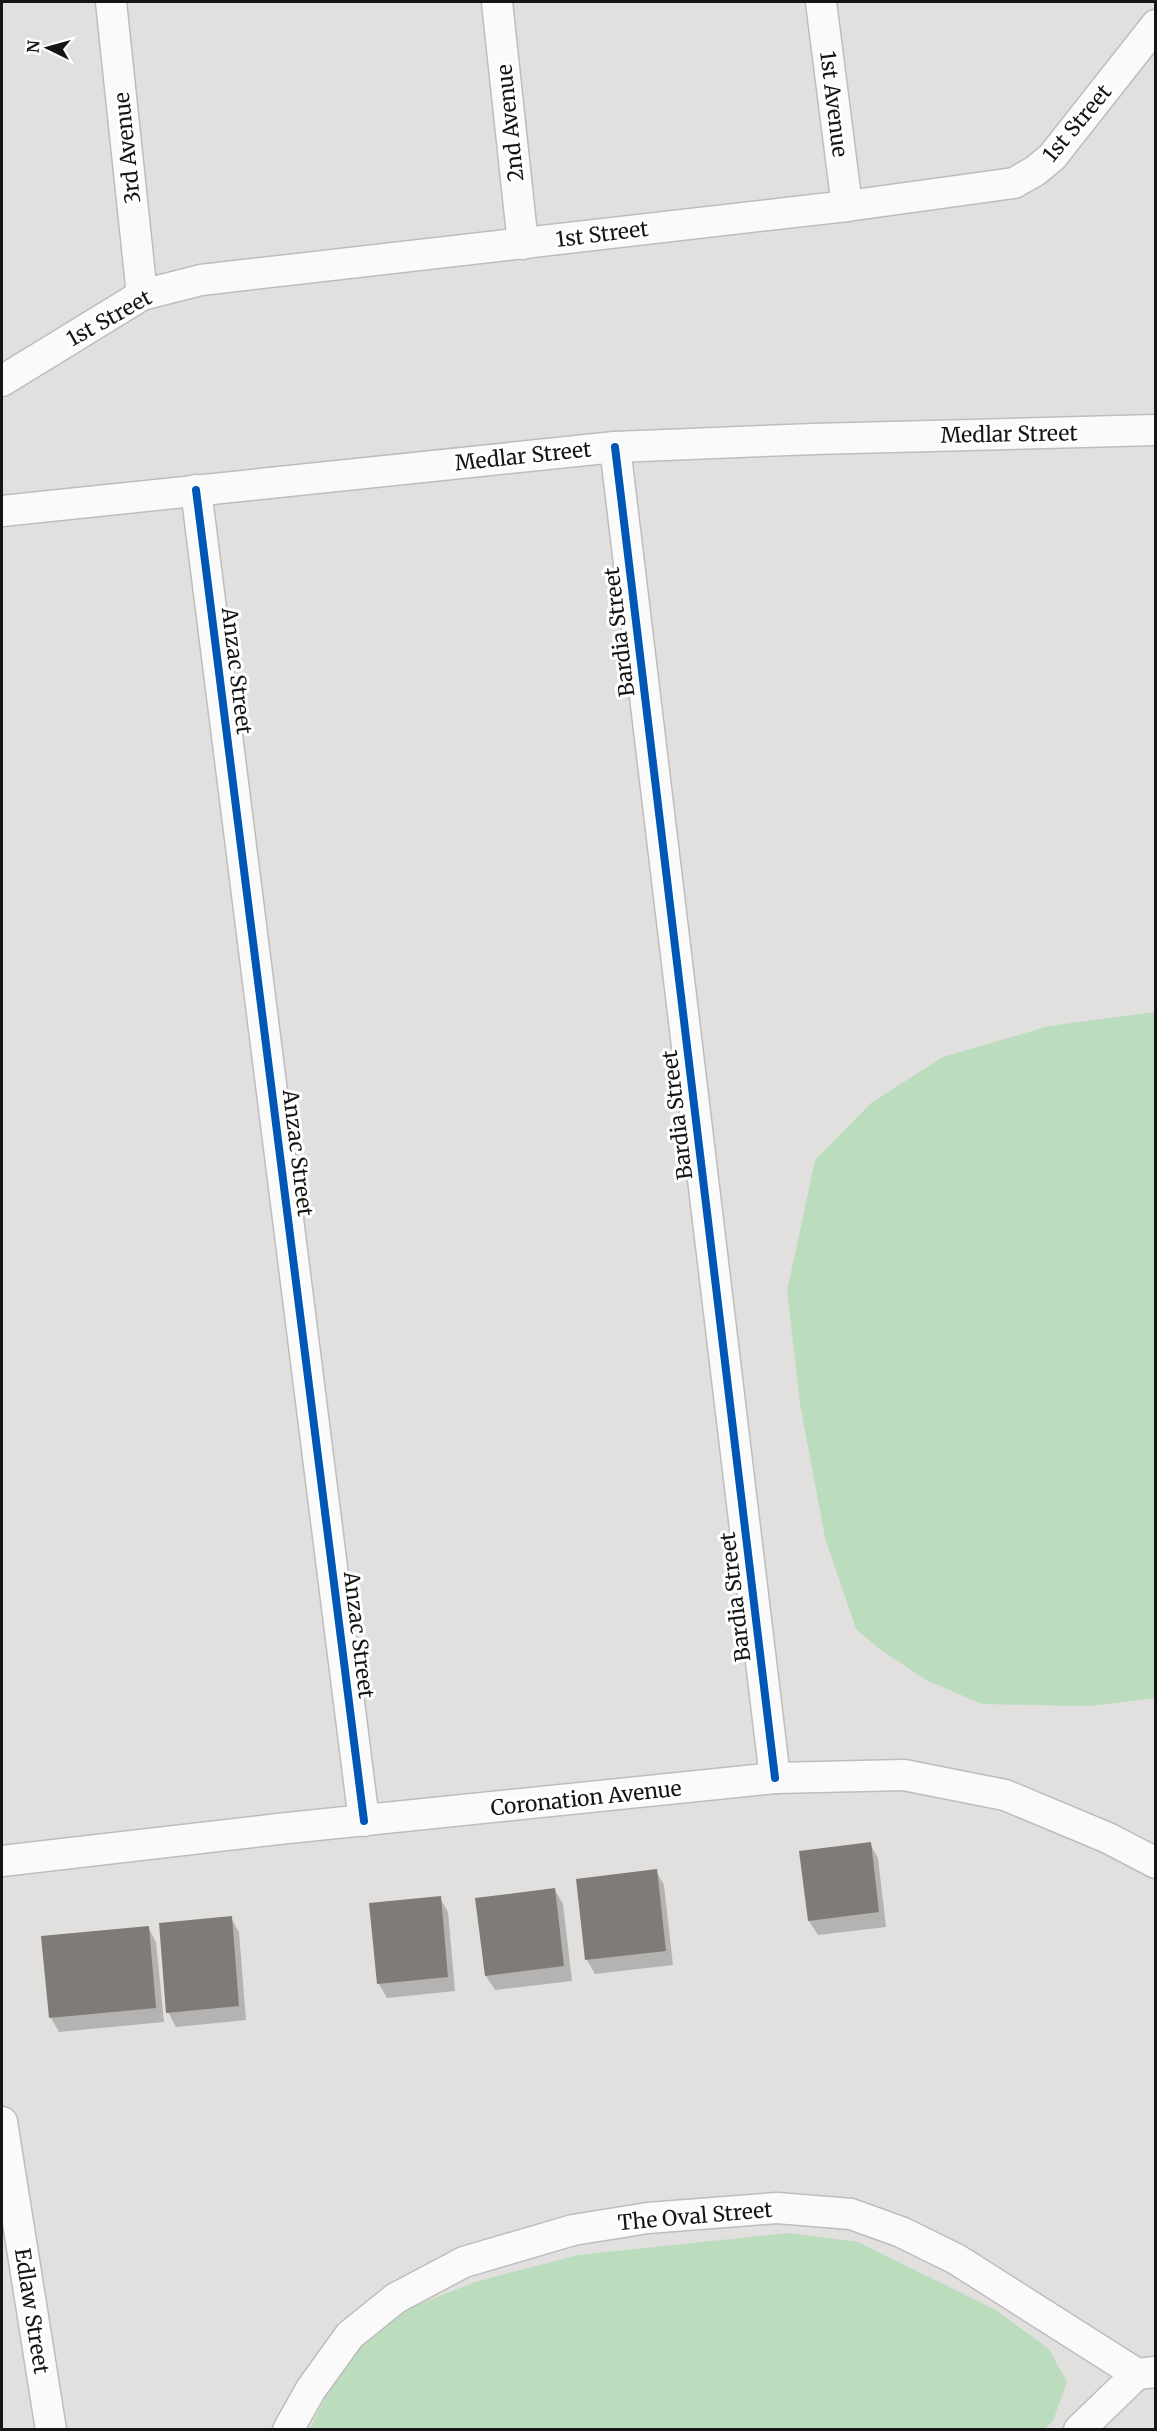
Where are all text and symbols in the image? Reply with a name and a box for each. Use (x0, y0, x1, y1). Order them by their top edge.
north arrow (18, 18, 78, 78)
text: N (23, 39, 44, 54)
street label: 1st Avenue (814, 49, 854, 159)
street label: 2nd Avenue (490, 63, 530, 183)
street label: 1st Street (1037, 79, 1117, 167)
street label: 3rd Avenue (108, 91, 146, 205)
street label: 1st Street (554, 215, 650, 253)
street label: 1st Street (62, 284, 156, 352)
street label: Medlar Street (940, 419, 1078, 449)
street label: Medlar Street (453, 435, 593, 477)
street label: Bardia Street (598, 566, 640, 698)
street label: Anzac Street (216, 605, 258, 736)
street label: Bardia Street (656, 1049, 698, 1181)
street label: Anzac Street (277, 1087, 319, 1218)
street label: Bardia Street (714, 1531, 756, 1663)
street label: Anzac Street (338, 1569, 380, 1700)
street label: Coronation Avenue (489, 1775, 683, 1821)
street label: The Oval Street (617, 2196, 773, 2236)
street label: Edlaw Street (9, 2246, 55, 2376)

